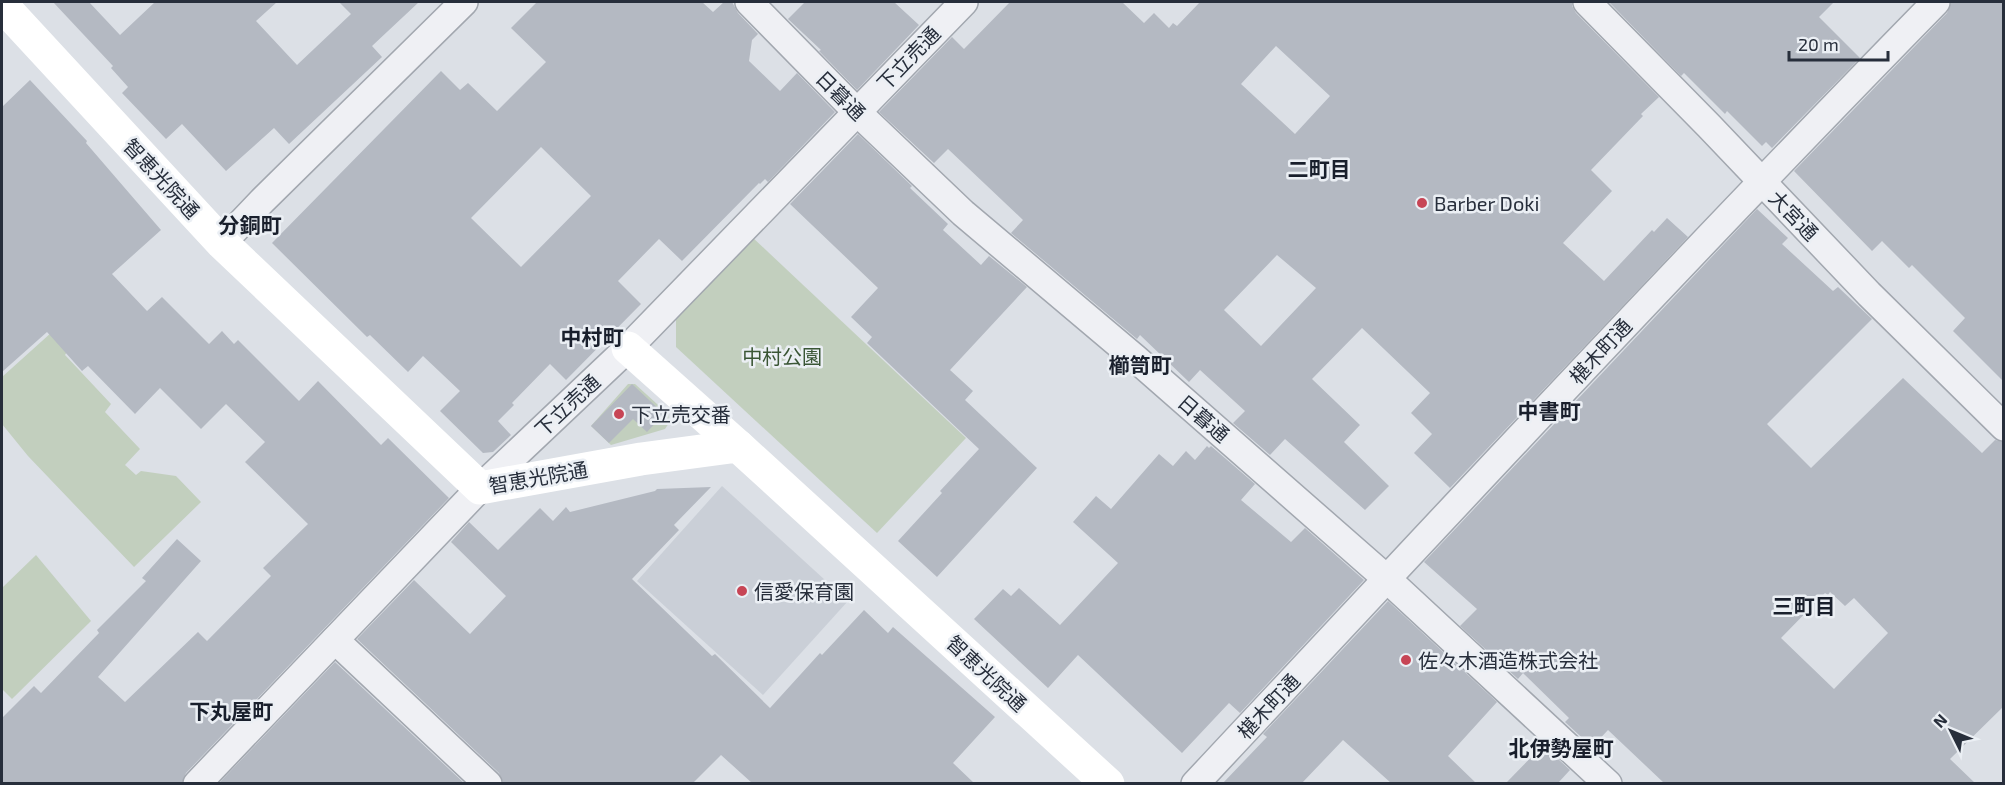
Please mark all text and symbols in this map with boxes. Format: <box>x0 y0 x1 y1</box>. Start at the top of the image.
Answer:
street label: 下立売通 <box>872 21 944 95</box>
scale bar <box>1789 24 1888 62</box>
text: 20 m <box>1798 33 1839 55</box>
street label: 日暮通 <box>811 65 871 125</box>
street label: 智恵光院通 <box>119 133 205 223</box>
district label: 二町目 <box>1288 156 1351 181</box>
street label: 大宮通 <box>1765 185 1823 245</box>
place label: Barber Doki <box>1434 191 1539 215</box>
marker: Barber Doki <box>1415 196 1429 210</box>
district label: 分銅町 <box>219 212 282 237</box>
street label: 椹木町通 <box>1564 314 1636 388</box>
district label: 中村町 <box>561 324 624 349</box>
park label: 中村公園 <box>742 344 822 368</box>
district label: 櫛笥町 <box>1109 352 1172 377</box>
street label: 下立売通 <box>530 369 604 441</box>
street label: 日暮通 <box>1173 389 1235 447</box>
district label: 中書町 <box>1518 398 1581 423</box>
place label: 下立売交番 <box>631 402 731 426</box>
marker: 下立売交番 <box>612 407 626 421</box>
street label: 智恵光院通 <box>487 456 589 498</box>
place label: 信愛保育園 <box>754 579 854 603</box>
marker: 信愛保育園 <box>735 584 749 598</box>
district label: 三町目 <box>1773 593 1836 618</box>
street label: 智恵光院通 <box>942 630 1032 716</box>
place label: 佐々木酒造株式会社 <box>1418 648 1598 672</box>
marker: 佐々木酒造株式会社 <box>1399 653 1413 667</box>
street label: 椹木町通 <box>1232 669 1304 743</box>
district label: 下丸屋町 <box>189 698 273 723</box>
north arrow <box>1921 701 1981 761</box>
text: N <box>1929 710 1951 731</box>
district label: 北伊勢屋町 <box>1509 735 1614 760</box>

